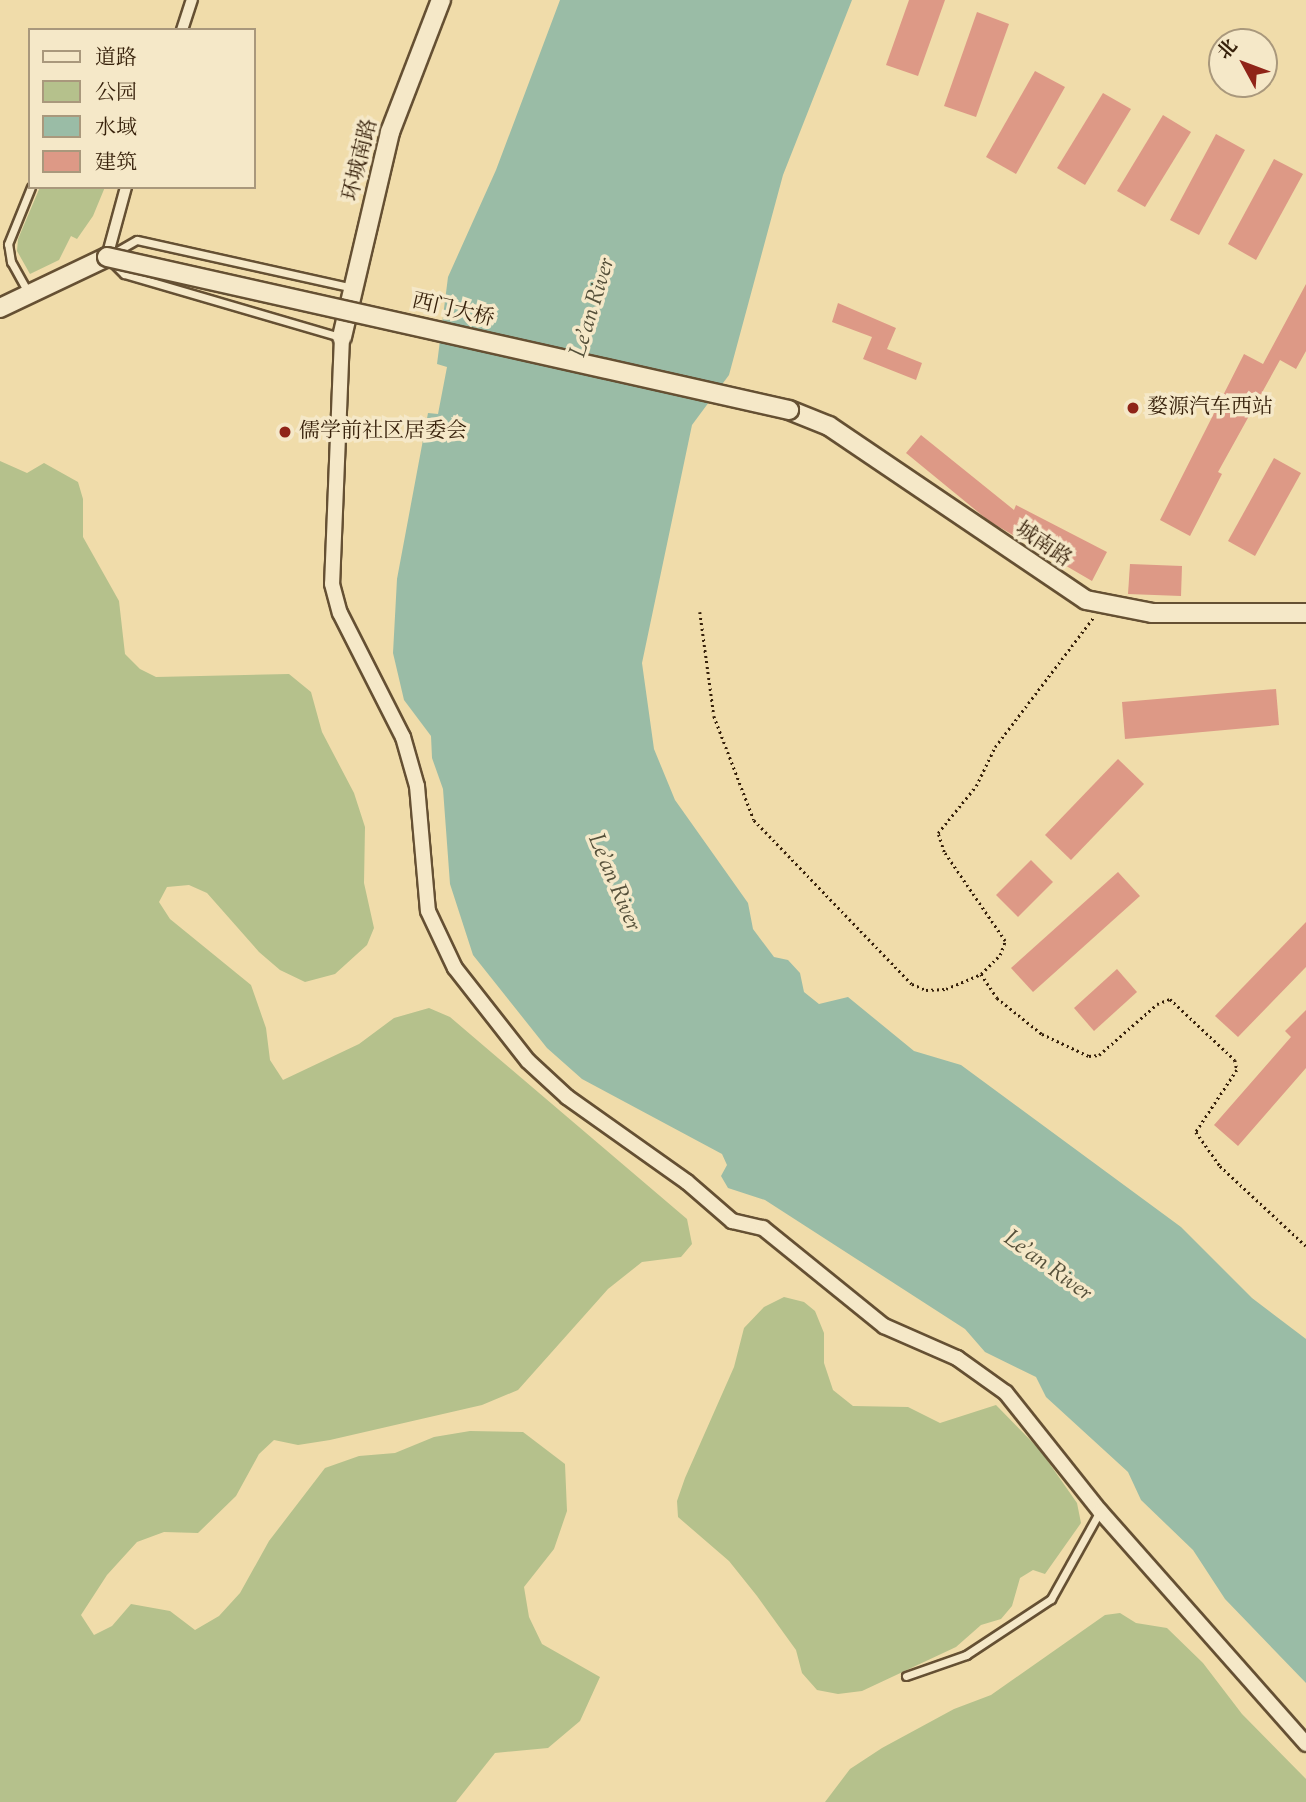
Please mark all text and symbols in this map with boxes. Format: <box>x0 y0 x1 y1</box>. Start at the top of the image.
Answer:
legend <box>28 28 256 189</box>
north arrow <box>1208 28 1278 98</box>
text: 北 <box>1212 34 1245 66</box>
text: 道路 <box>95 44 137 74</box>
text: 公园 <box>95 79 137 109</box>
text: 水域 <box>95 114 137 144</box>
street label: 环城南路 <box>339 116 383 204</box>
text: 建筑 <box>95 149 137 179</box>
water label: Le'an River <box>566 255 622 361</box>
street label: 西门大桥 <box>409 289 497 333</box>
place label: 婺源汽车西站 <box>1147 395 1273 421</box>
marker: 婺源汽车西站 <box>1125 400 1141 416</box>
place label: 儒学前社区居委会 <box>299 419 467 445</box>
marker: 儒学前社区居委会 <box>277 424 293 440</box>
street label: 城南路 <box>1010 517 1076 573</box>
water label: Le'an River <box>580 830 646 936</box>
water label: Le'an River <box>997 1226 1097 1308</box>

